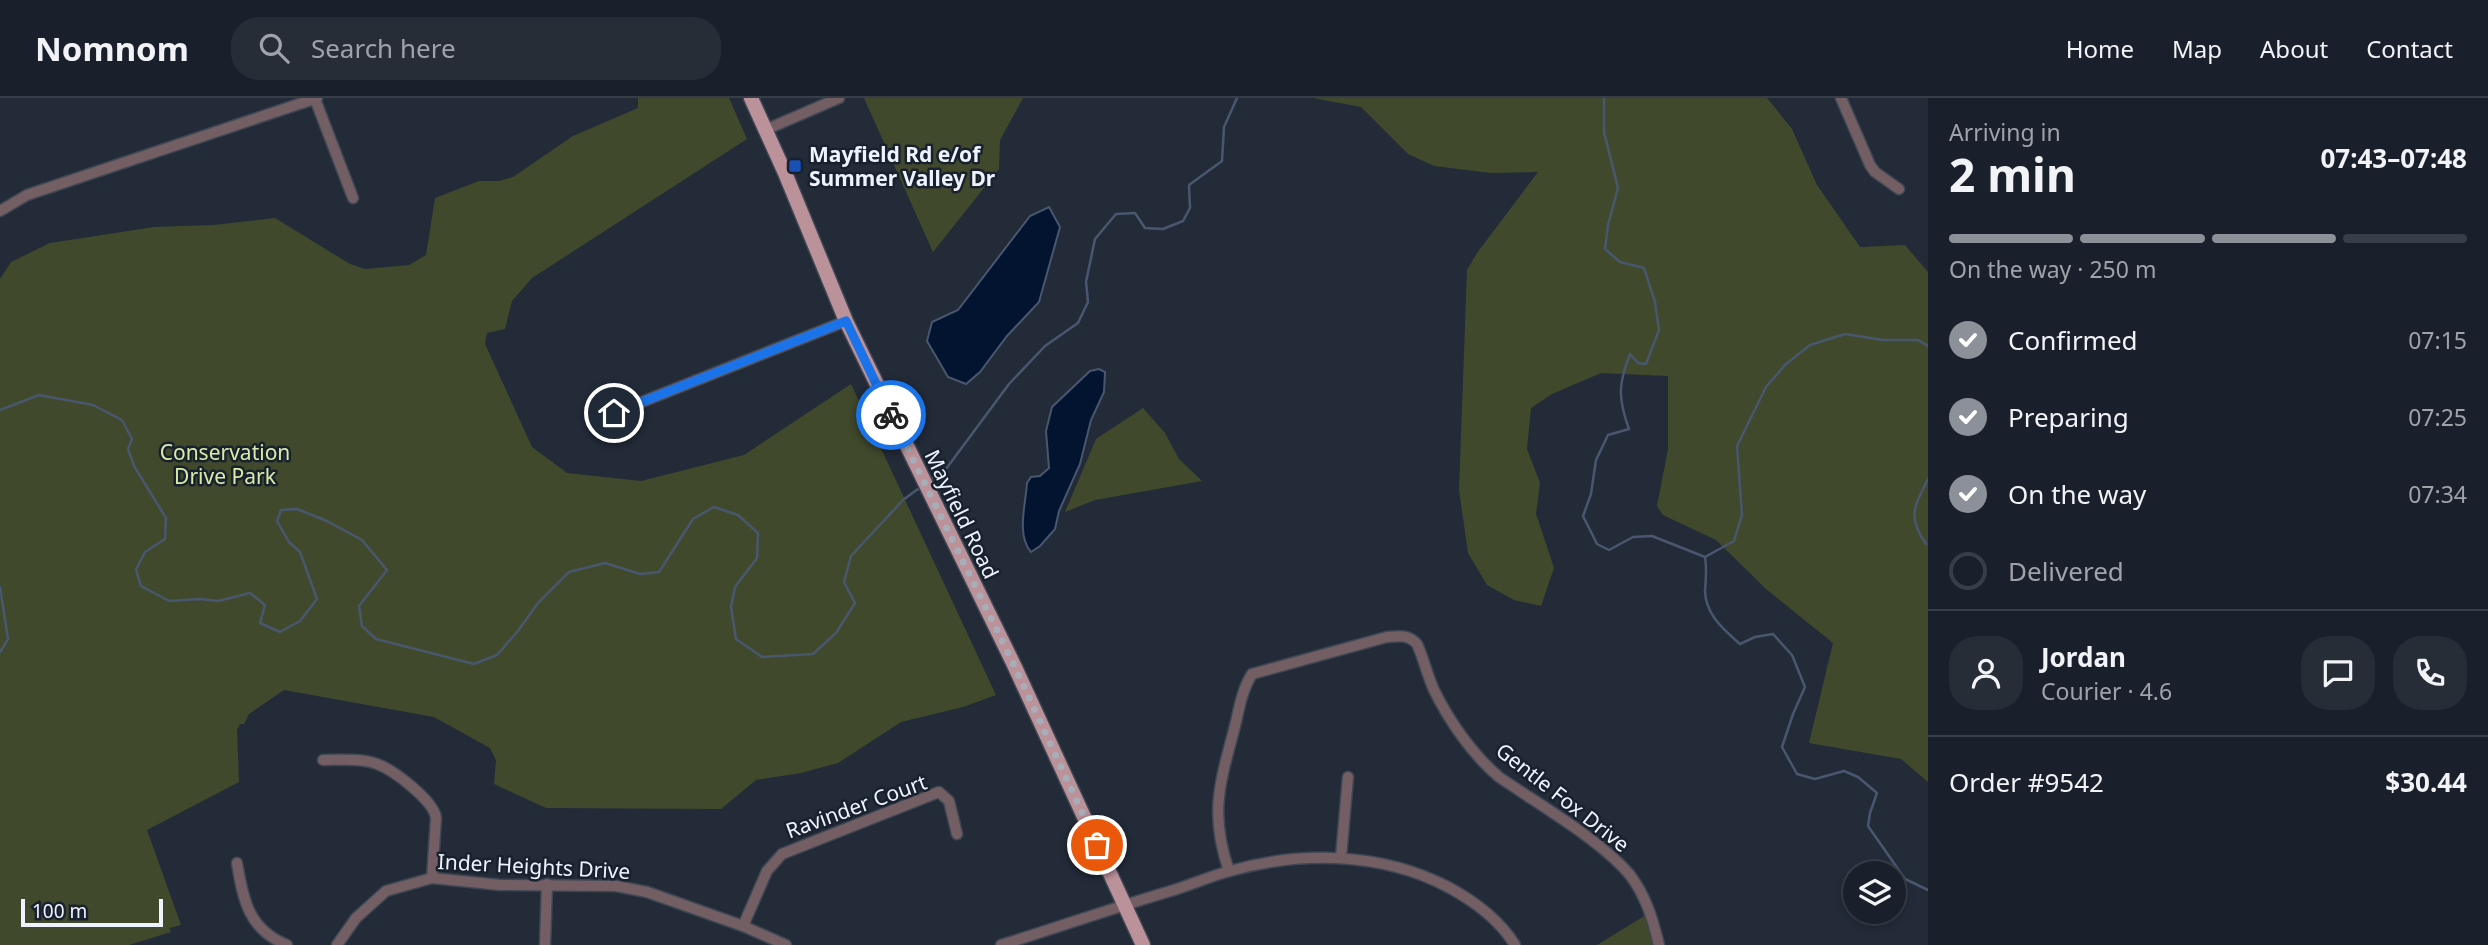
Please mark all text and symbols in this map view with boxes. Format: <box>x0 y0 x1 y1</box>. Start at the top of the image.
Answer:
search box <box>231 17 721 80</box>
text: Nomnom <box>35 26 189 71</box>
icon: search <box>255 29 293 67</box>
text: Search here <box>311 30 456 66</box>
text: Home <box>2066 32 2134 65</box>
text: Map <box>2172 32 2222 65</box>
text: About <box>2260 32 2328 65</box>
text: Contact <box>2366 32 2453 65</box>
text: Arriving in <box>1949 116 2061 148</box>
place label: Mayfield Rd e/of Summer Valley Dr <box>809 140 996 192</box>
text: 07:43–07:48 <box>2320 140 2467 176</box>
text: 2 min <box>1949 143 2076 205</box>
marker: Mayfield Rd e/of Summer Valley Dr <box>787 158 803 174</box>
text: On the way · 250 m <box>1949 253 2156 285</box>
icon: check <box>1949 321 1987 359</box>
text: Confirmed <box>2008 322 2138 358</box>
text: 07:15 <box>2408 324 2467 356</box>
courier <box>856 380 926 450</box>
pin <box>584 383 644 443</box>
icon: home <box>595 394 633 432</box>
icon: bike <box>872 396 910 434</box>
icon: check <box>1949 398 1987 436</box>
text: Preparing <box>2008 399 2129 435</box>
text: 07:25 <box>2408 401 2467 433</box>
park label: Conservation Drive Park <box>160 438 290 490</box>
street label: Mayfield Road <box>919 445 1005 583</box>
icon: check <box>1949 475 1987 513</box>
text: On the way <box>2008 476 2146 512</box>
text: 07:34 <box>2408 478 2467 510</box>
text: Delivered <box>2008 553 2124 589</box>
button: person <box>1949 636 2023 710</box>
button: chat <box>2301 636 2375 710</box>
button: phone <box>2393 636 2467 710</box>
text: Jordan <box>2041 639 2126 675</box>
text: Courier · 4.6 <box>2041 675 2172 707</box>
street label: Gentle Fox Drive <box>1491 736 1635 858</box>
text: Order #9542 <box>1949 764 2104 800</box>
text: $30.44 <box>2385 764 2467 800</box>
street label: Ravinder Court <box>782 767 931 844</box>
pin <box>1067 815 1127 875</box>
icon: bag <box>1078 826 1116 864</box>
street label: Inder Heights Drive <box>437 847 631 885</box>
map controls <box>1843 861 1906 924</box>
button: layers <box>1843 861 1906 924</box>
scale bar <box>21 896 163 928</box>
text: 100 m <box>32 898 87 924</box>

